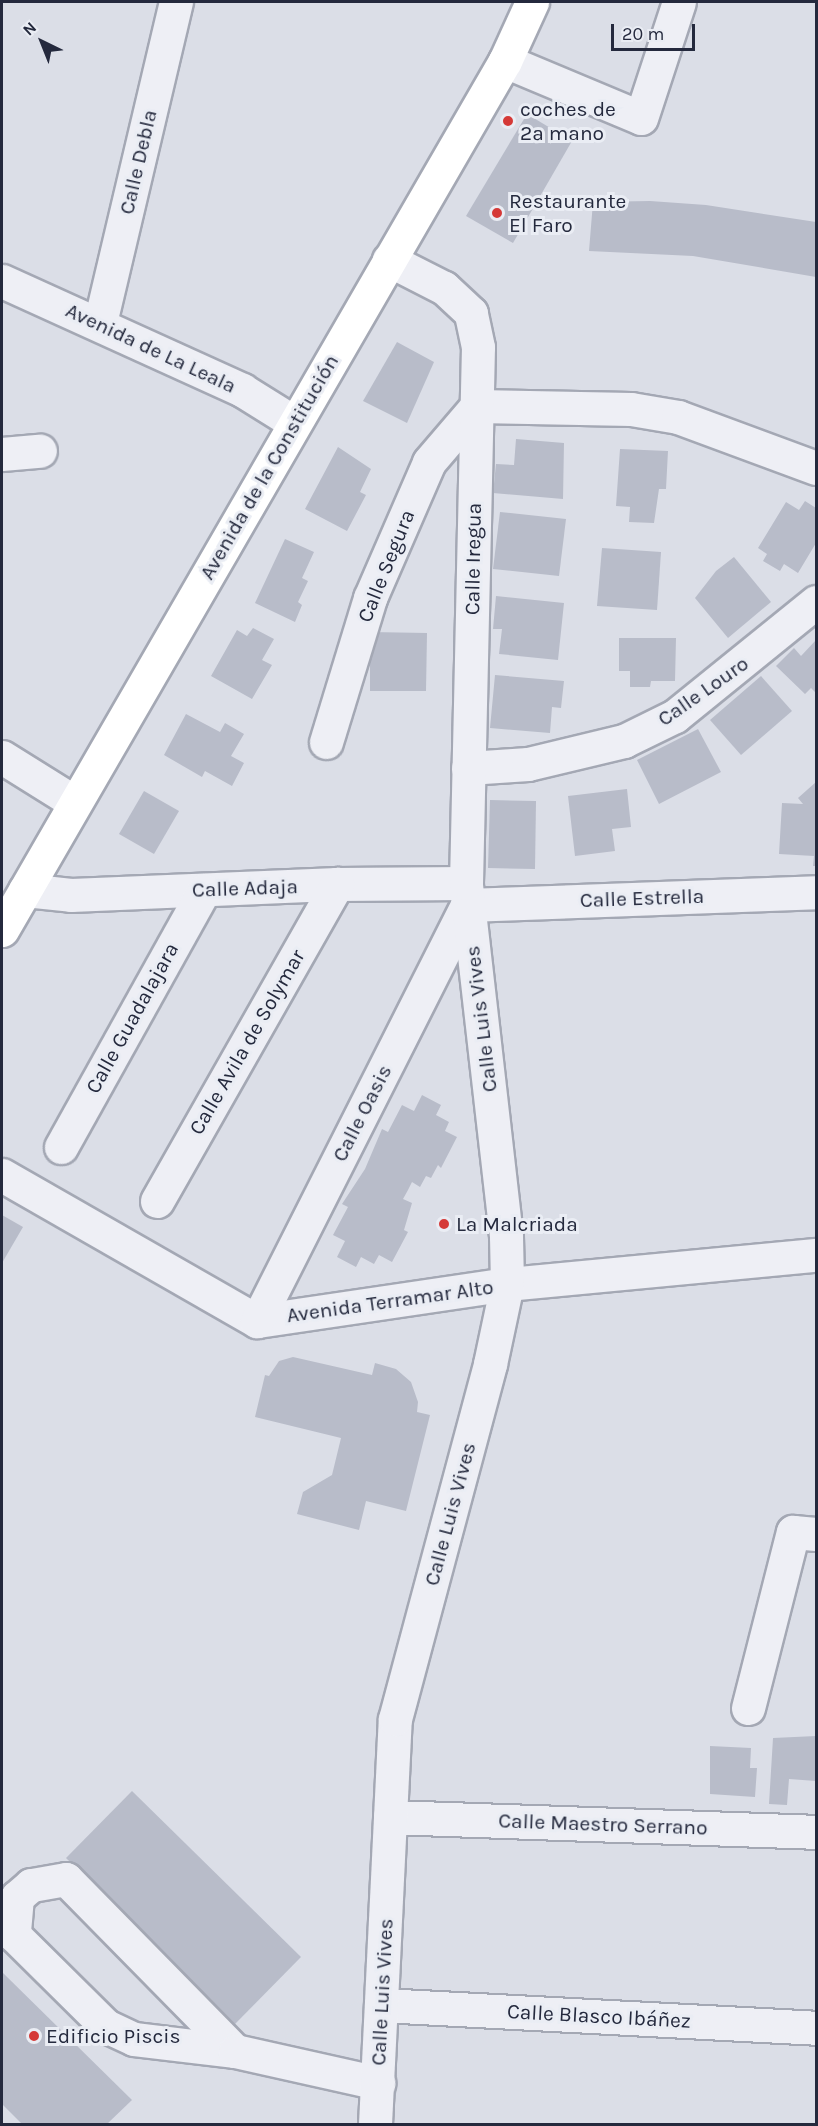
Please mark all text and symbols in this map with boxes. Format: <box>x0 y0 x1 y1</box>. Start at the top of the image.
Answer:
north arrow <box>12 12 72 72</box>
scale bar <box>614 12 698 50</box>
text: N <box>19 18 40 39</box>
text: 20 m <box>622 23 664 45</box>
place label: coches de 2ª mano <box>520 96 616 146</box>
street label: Calle Debla <box>114 107 162 217</box>
marker: coches de 2ª mano <box>501 114 515 128</box>
place label: Restaurante El Faro <box>509 188 626 238</box>
marker: Restaurante El Faro <box>490 206 504 220</box>
street label: Avenida de La Leala <box>62 297 240 399</box>
street label: Avenida de la Constitución <box>194 350 344 584</box>
street label: Calle Iregua <box>459 503 487 615</box>
street label: Calle Segura <box>352 506 420 626</box>
street label: Calle Louro <box>653 651 753 731</box>
street label: Calle Adaja <box>192 874 298 902</box>
street label: Calle Estrella <box>579 883 705 913</box>
street label: Calle Guadalajara <box>80 938 184 1098</box>
street label: Calle Luis Vives <box>460 944 502 1094</box>
street label: Calle Avila de Solymar <box>184 945 310 1139</box>
street label: Calle Oasis <box>327 1060 397 1166</box>
place label: La Malcriada <box>456 1211 578 1237</box>
marker: La Malcriada <box>437 1217 451 1231</box>
street label: Avenida Terramar Alto <box>285 1274 495 1328</box>
street label: Calle Luis Vives <box>419 1440 481 1588</box>
street label: Calle Maestro Serrano <box>498 1808 708 1840</box>
street label: Calle Luis Vives <box>366 1918 398 2066</box>
street label: Calle Blasco Ibáñez <box>506 1999 692 2033</box>
place label: Edificio Piscis <box>46 2023 181 2049</box>
marker: Edificio Piscis <box>27 2029 41 2043</box>

